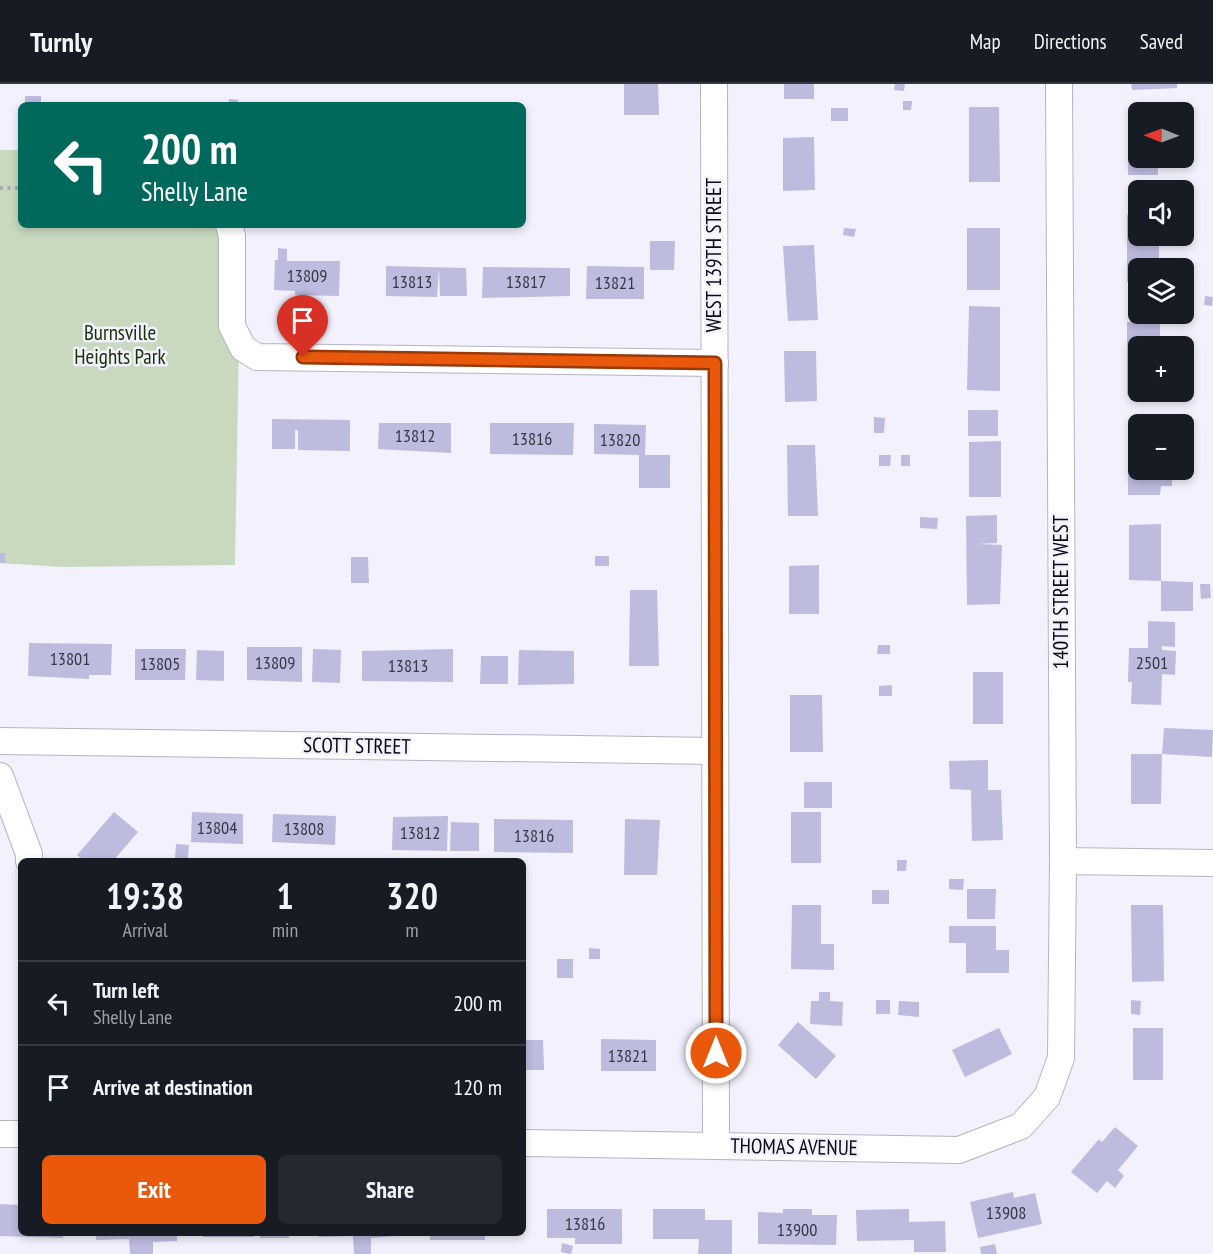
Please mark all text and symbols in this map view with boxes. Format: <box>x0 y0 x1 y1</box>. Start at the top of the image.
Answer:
text: Turnly <box>30 23 92 60</box>
text: Map <box>970 28 1001 55</box>
text: Directions <box>1034 28 1107 55</box>
text: Saved <box>1140 28 1183 55</box>
north arrow <box>1128 102 1194 168</box>
map controls <box>1128 102 1194 480</box>
text: 200 m <box>141 121 238 176</box>
icon: left <box>42 126 120 204</box>
text: Shelly Lane <box>141 174 248 208</box>
street label: WEST 139TH STREET <box>700 177 727 332</box>
button: sound <box>1128 180 1194 246</box>
button: layers <box>1128 258 1194 324</box>
house number: 13809 <box>287 264 327 287</box>
house number: 13813 <box>392 270 432 293</box>
house number: 13817 <box>506 270 546 293</box>
house number: 13821 <box>595 271 635 294</box>
pin <box>277 295 328 357</box>
icon: arrive <box>286 304 319 337</box>
park label: Burnsville Heights Park <box>74 319 166 370</box>
button: + <box>1128 336 1194 402</box>
button: − <box>1128 414 1194 480</box>
house number: 13812 <box>395 424 435 447</box>
house number: 13816 <box>512 427 552 450</box>
house number: 13820 <box>600 428 640 451</box>
street label: 140TH STREET WEST <box>1047 514 1074 669</box>
house number: 13801 <box>50 647 90 670</box>
house number: 13809 <box>255 651 295 674</box>
house number: 2501 <box>1136 651 1168 674</box>
house number: 13805 <box>140 652 180 675</box>
house number: 13813 <box>388 654 428 677</box>
street label: SCOTT STREET <box>303 731 412 760</box>
house number: 13804 <box>197 816 237 839</box>
house number: 13808 <box>284 817 324 840</box>
house number: 13812 <box>400 821 440 844</box>
house number: 13816 <box>514 824 554 847</box>
text: 19:38 <box>106 872 184 919</box>
text: 1 <box>276 872 294 919</box>
text: 320 <box>386 872 438 919</box>
text: Arrival <box>122 917 168 943</box>
text: min <box>272 917 298 943</box>
text: m <box>406 917 419 943</box>
text: Turn left <box>93 976 159 1004</box>
icon: left <box>42 987 75 1020</box>
text: 200 m <box>453 989 502 1017</box>
text: Shelly Lane <box>93 1004 172 1030</box>
position arrow <box>684 1021 748 1085</box>
house number: 13821 <box>608 1044 648 1067</box>
icon: arrive <box>42 1071 75 1104</box>
text: Arrive at destination <box>93 1073 253 1101</box>
text: 120 m <box>453 1073 502 1101</box>
street label: THOMAS AVENUE <box>730 1132 858 1161</box>
button: Exit <box>42 1155 266 1224</box>
button: Share <box>278 1155 502 1224</box>
house number: 13908 <box>986 1201 1026 1224</box>
house number: 13816 <box>565 1212 605 1235</box>
house number: 13900 <box>777 1218 817 1241</box>

